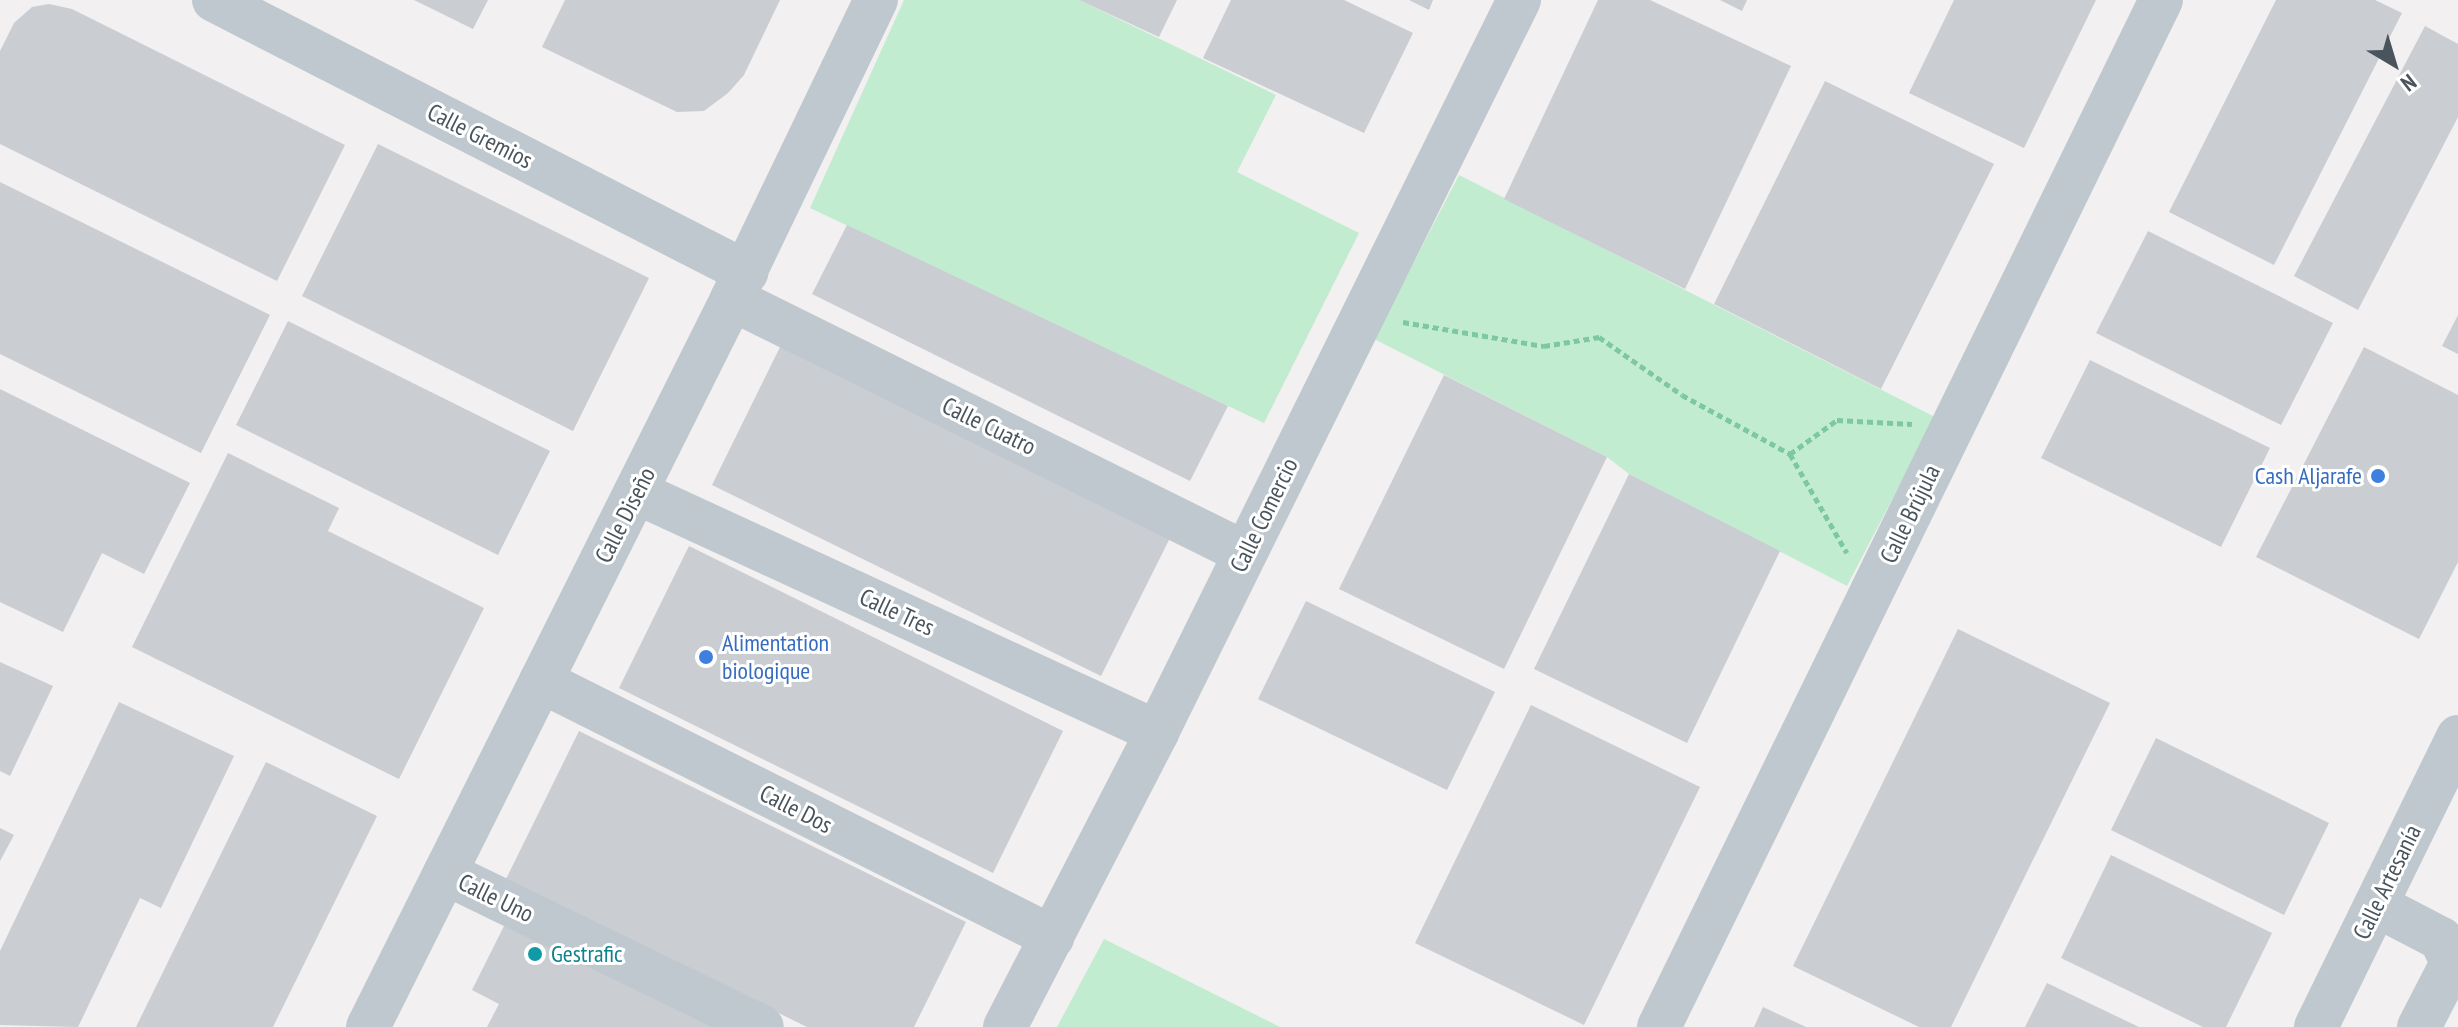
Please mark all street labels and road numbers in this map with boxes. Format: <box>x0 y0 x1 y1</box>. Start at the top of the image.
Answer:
street label: Calle Gremios <box>423 97 537 175</box>
street label: Calle Cuatro <box>937 391 1041 461</box>
street label: Calle Comercio <box>1224 453 1304 577</box>
street label: Calle Brújula <box>1874 460 1946 568</box>
street label: Calle Diseño <box>589 462 661 568</box>
street label: Calle Tres <box>855 582 939 642</box>
street label: Calle Dos <box>755 779 837 839</box>
street label: Calle Artesanía <box>2347 820 2427 944</box>
street label: Calle Uno <box>454 868 538 928</box>

